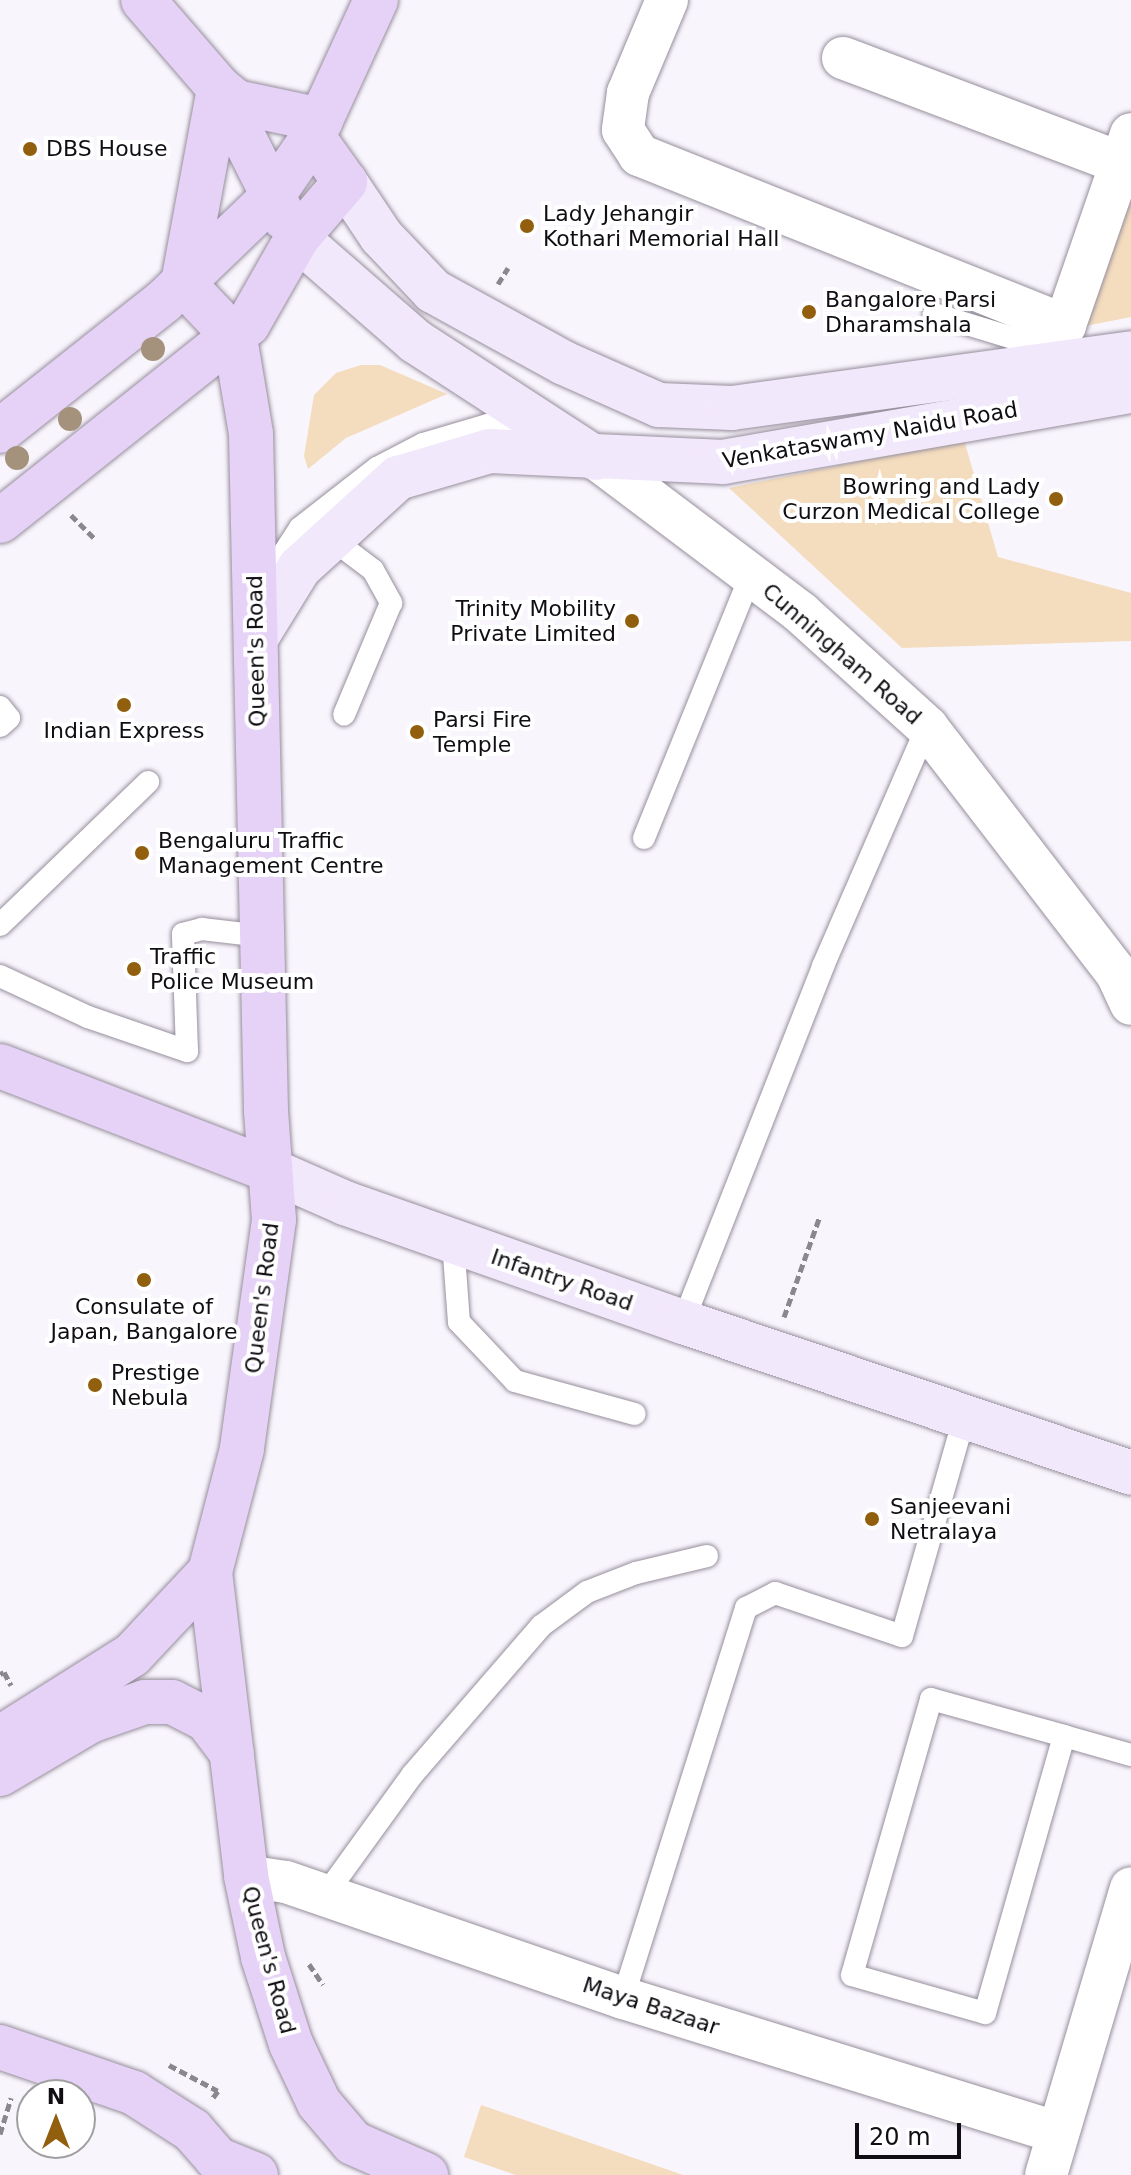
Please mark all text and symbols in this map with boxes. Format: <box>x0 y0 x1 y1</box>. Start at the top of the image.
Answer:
place label: DBS House <box>46 136 168 162</box>
marker: DBS House <box>21 140 39 158</box>
place label: Lady Jehangir Kothari Memorial Hall <box>543 200 779 252</box>
marker: Lady Jehangir Kothari Memorial Hall <box>518 217 536 235</box>
place label: Bangalore Parsi Dharamshala <box>825 286 996 338</box>
marker: Bangalore Parsi Dharamshala <box>800 303 818 321</box>
street label: Venkataswamy Naidu Road <box>720 396 1020 474</box>
place label: Bowring and Lady Curzon Medical College <box>782 473 1040 524</box>
marker: Bowring and Lady Curzon Medical College <box>1047 490 1065 508</box>
street label: Queen's Road <box>241 575 271 727</box>
street label: Cunningham Road <box>757 578 927 730</box>
place label: Trinity Mobility Private Limited <box>450 595 616 646</box>
marker: Trinity Mobility Private Limited <box>623 612 641 630</box>
marker: Indian Express <box>115 696 133 714</box>
place label: Parsi Fire Temple <box>433 706 532 758</box>
place label: Indian Express <box>44 718 204 744</box>
marker: Parsi Fire Temple <box>408 723 426 741</box>
place label: Bengaluru Traffic Management Centre <box>158 827 383 878</box>
marker: Bengaluru Traffic Management Centre <box>133 844 151 862</box>
place label: Traffic Police Museum <box>150 943 314 994</box>
marker: Traffic Police Museum <box>125 960 143 978</box>
street label: Queen's Road <box>240 1221 284 1375</box>
street label: Infantry Road <box>488 1243 636 1317</box>
marker: Consulate of Japan, Bangalore <box>135 1271 153 1289</box>
place label: Consulate of Japan, Bangalore <box>51 1293 237 1344</box>
place label: Prestige Nebula <box>111 1359 200 1410</box>
marker: Prestige Nebula <box>86 1376 104 1394</box>
place label: Sanjeevani Netralaya <box>890 1493 1011 1544</box>
marker: Sanjeevani Netralaya <box>861 1508 883 1530</box>
street label: Queen's Road <box>237 1883 301 2037</box>
street label: Maya Bazaar <box>579 1971 723 2041</box>
north arrow <box>16 2079 96 2159</box>
text: N <box>47 2084 65 2109</box>
scale bar <box>859 2107 965 2157</box>
text: 20 m <box>869 2123 931 2151</box>

